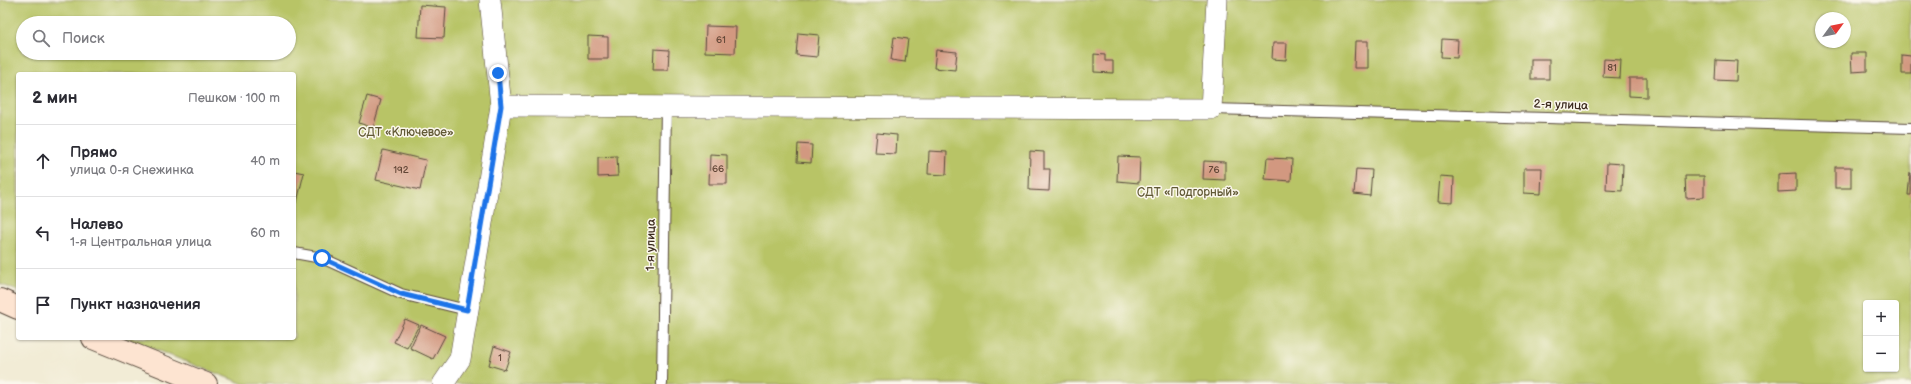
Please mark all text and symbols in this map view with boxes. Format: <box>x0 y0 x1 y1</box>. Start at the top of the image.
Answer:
north arrow <box>1815 12 1851 48</box>
search box <box>16 16 296 60</box>
icon: search <box>30 27 52 49</box>
text: Поиск <box>62 29 105 48</box>
house number: 61 <box>716 34 726 46</box>
house number: 81 <box>1607 62 1617 74</box>
route end <box>489 64 507 82</box>
text: 2 мин <box>32 88 78 108</box>
text: Пешком · 100 m <box>188 90 280 106</box>
street label: 2-я улица <box>1533 97 1589 113</box>
park label: СДТ «Ключевое» <box>358 125 454 140</box>
text: Прямо <box>70 143 117 162</box>
icon: ahead <box>32 150 54 172</box>
text: 40 m <box>250 153 280 169</box>
text: улица 0-я Снежинка <box>70 162 194 178</box>
house number: 66 <box>712 163 724 175</box>
house number: 192 <box>393 164 409 176</box>
house number: 76 <box>1208 164 1220 176</box>
park label: СДТ «Подгорный» <box>1137 185 1239 200</box>
text: Налево <box>70 215 123 234</box>
street label: 1-я улица <box>643 219 659 271</box>
icon: left <box>32 222 54 244</box>
text: 60 m <box>250 225 280 241</box>
text: 1-я Центральная улица <box>70 234 212 250</box>
route start <box>313 249 331 267</box>
icon: arrive <box>32 294 54 316</box>
text: Пункт назначения <box>70 295 201 314</box>
map controls <box>1863 300 1899 372</box>
button: + <box>1863 300 1899 336</box>
button: − <box>1863 336 1899 372</box>
house number: 1 <box>498 352 502 364</box>

